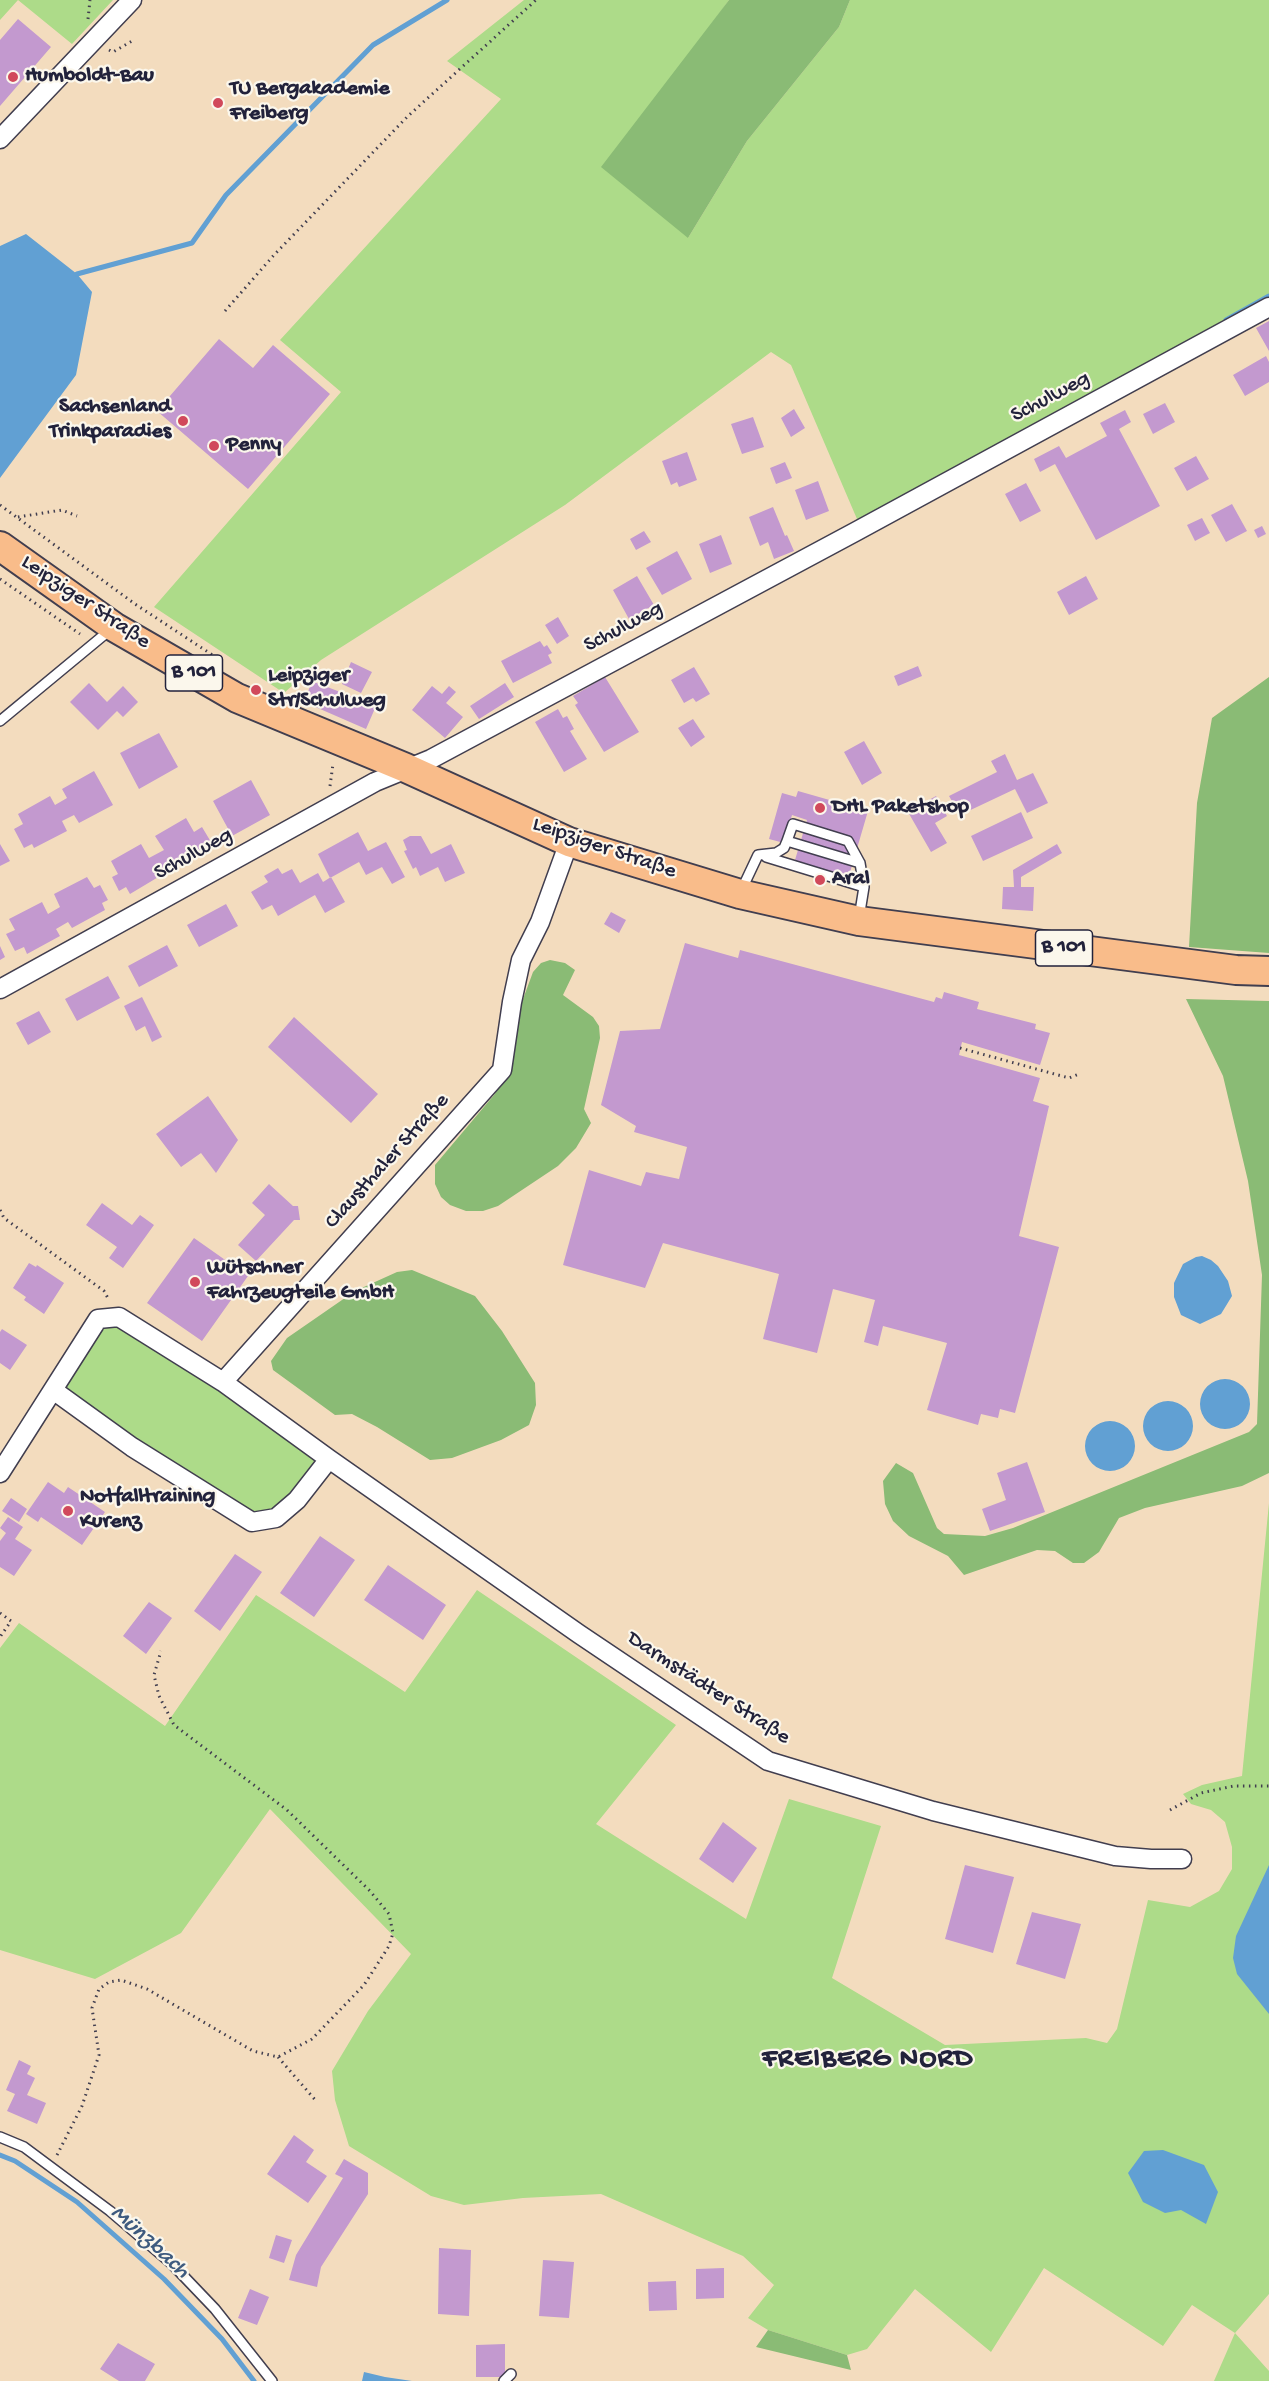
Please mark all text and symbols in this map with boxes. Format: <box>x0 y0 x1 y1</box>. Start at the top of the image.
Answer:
place label: Humboldt-Bau <box>25 64 154 90</box>
marker: Humboldt-Bau <box>6 70 20 84</box>
place label: TU Bergakademie Freiberg <box>230 77 390 128</box>
marker: TU Bergakademie Freiberg <box>211 96 225 110</box>
street label: Schulweg <box>1007 366 1095 430</box>
place label: Sachsenland Trinkparadies <box>50 395 171 446</box>
marker: Sachsenland Trinkparadies <box>176 414 190 428</box>
place label: Penny <box>226 433 281 459</box>
marker: Penny <box>207 439 221 453</box>
street label: Leipziger Straße <box>15 550 155 656</box>
street label: Schulweg <box>580 596 668 660</box>
road number: B 101 <box>166 655 222 691</box>
place label: Leipziger Str/Schulweg <box>268 664 386 716</box>
marker: Leipziger Str/Schulweg <box>249 683 263 697</box>
place label: DHL Paketshop <box>832 795 969 821</box>
marker: DHL Paketshop <box>813 801 827 815</box>
street label: Leipziger Straße <box>529 812 679 886</box>
street label: Schulweg <box>150 823 238 887</box>
place label: Aral <box>832 867 870 893</box>
marker: Aral <box>813 873 827 887</box>
road number: B 101 <box>1036 930 1092 966</box>
street label: Clausthaler Straße <box>320 1089 456 1235</box>
place label: Wütschner Fahrzeugteile GmbH <box>207 1256 394 1308</box>
marker: Wütschner Fahrzeugteile GmbH <box>188 1275 202 1289</box>
place label: Notfalltraining Kurenz <box>80 1485 215 1536</box>
marker: Notfalltraining Kurenz <box>61 1504 75 1518</box>
street label: Darmstädter Straße <box>621 1626 795 1752</box>
district label: FREIBERG NORD <box>762 2044 974 2078</box>
water label: Münzbach <box>103 2200 195 2286</box>

